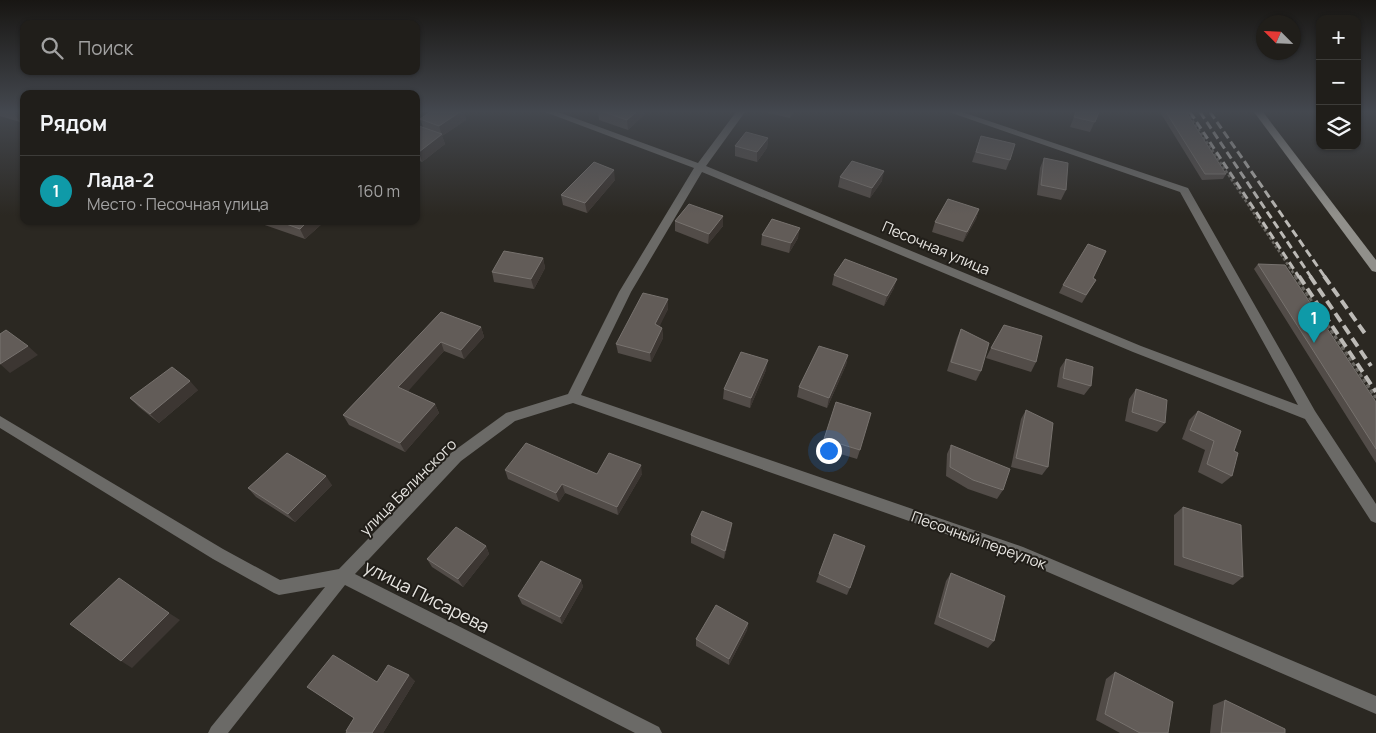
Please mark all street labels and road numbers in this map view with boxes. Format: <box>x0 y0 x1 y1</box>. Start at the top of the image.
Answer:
street label: Песочная улица <box>879 216 993 280</box>
street label: улица Белинского <box>355 434 461 540</box>
street label: Песочный переулок <box>909 506 1050 574</box>
street label: улица Писарева <box>360 554 494 638</box>

